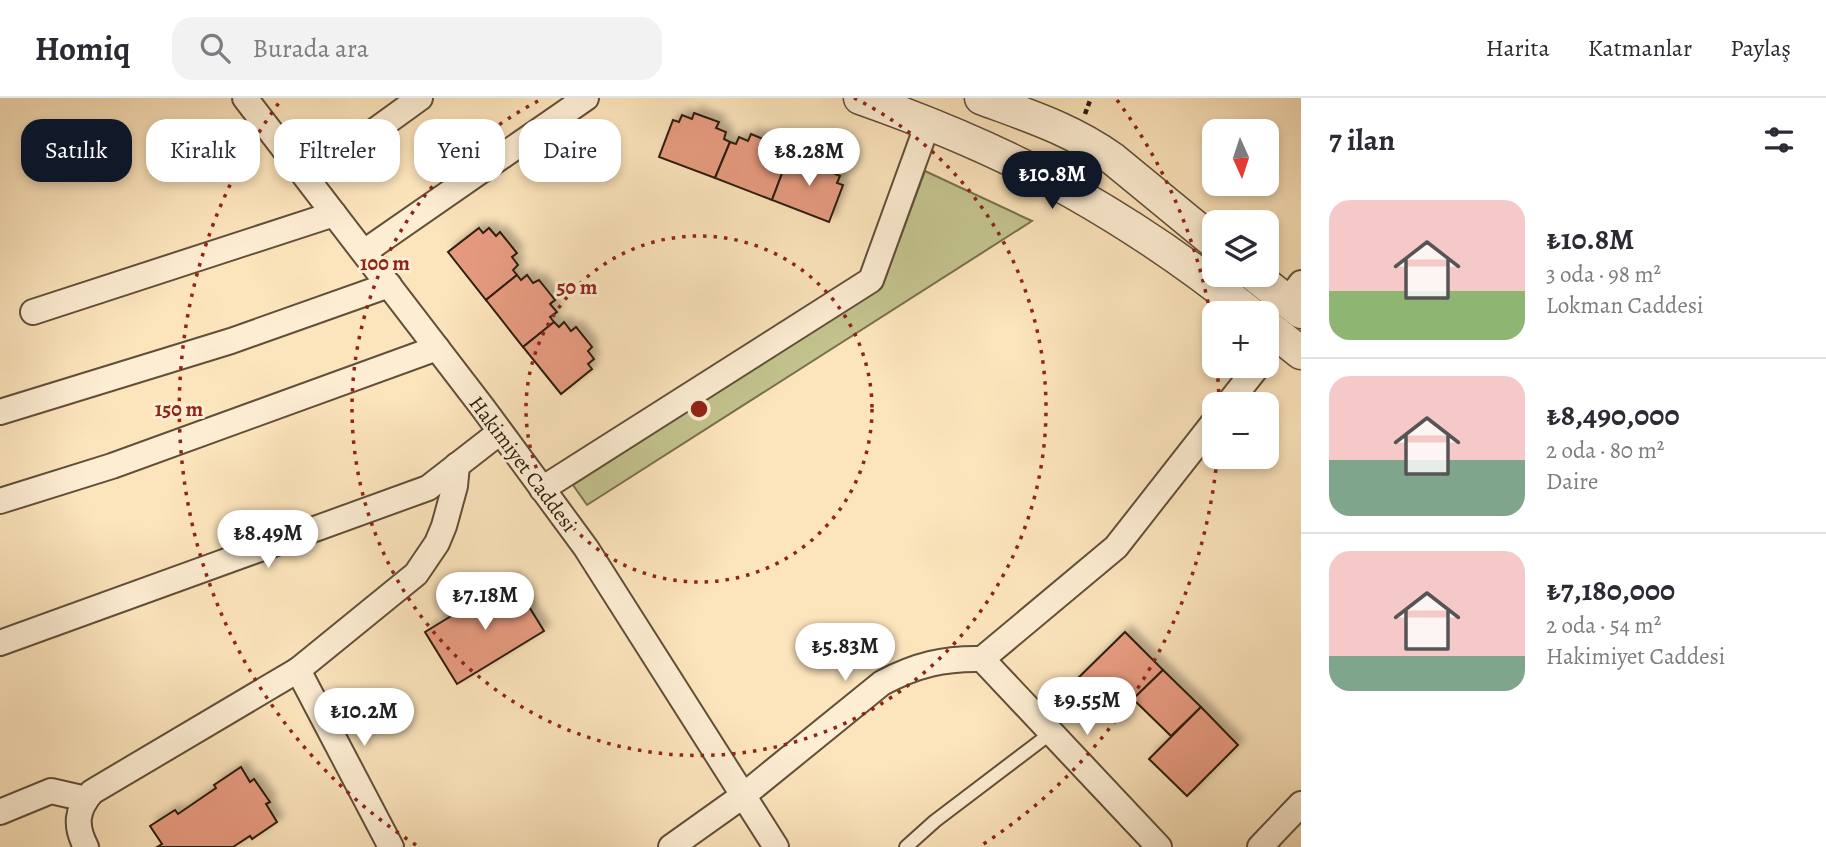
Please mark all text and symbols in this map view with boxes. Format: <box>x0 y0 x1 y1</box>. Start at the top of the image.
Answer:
search box <box>172 17 662 80</box>
text: Homiq <box>35 26 130 71</box>
icon: search <box>196 29 234 67</box>
text: Burada ara <box>252 31 369 66</box>
text: Harita <box>1486 32 1550 64</box>
text: Katmanlar <box>1588 32 1692 64</box>
text: Paylaş <box>1730 32 1791 64</box>
chip: Satılık <box>21 119 132 182</box>
chip: Kiralık <box>146 119 260 182</box>
chip: Filtreler <box>274 119 400 182</box>
chip: Yeni <box>414 119 505 182</box>
chip: Daire <box>519 119 621 182</box>
north arrow <box>1202 119 1279 196</box>
map controls <box>1202 119 1279 469</box>
text: 7 ilan <box>1329 120 1395 160</box>
icon: filters <box>1760 121 1798 159</box>
pin: ₺8.28M <box>752 129 866 188</box>
text: ₺8.28M <box>774 135 844 166</box>
pin: ₺10.8M <box>995 152 1109 211</box>
text: ₺10.8M <box>1018 158 1086 189</box>
button: layers <box>1202 210 1279 287</box>
text: ₺10.8M <box>1546 219 1634 259</box>
icon: home <box>1385 228 1469 312</box>
text: 100 m <box>360 249 410 277</box>
text: 3 oda · 98 m² <box>1546 259 1661 290</box>
text: 50 m <box>557 273 598 301</box>
text: Lokman Caddesi <box>1546 290 1703 321</box>
button: + <box>1202 301 1279 378</box>
street label: Hakimiyet Caddesi <box>463 390 583 538</box>
button: − <box>1202 392 1279 469</box>
text: 150 m <box>155 395 204 423</box>
text: ₺8,490,000 <box>1546 395 1680 435</box>
centre of rings <box>687 397 711 421</box>
icon: home <box>1385 404 1469 488</box>
text: 2 oda · 80 m² <box>1546 435 1664 466</box>
text: Daire <box>1546 466 1598 497</box>
pin: ₺8.49M <box>211 510 325 570</box>
text: ₺8.49M <box>233 517 303 548</box>
text: ₺7,180,000 <box>1546 570 1675 610</box>
pin: ₺7.18M <box>428 573 542 632</box>
text: ₺7.18M <box>452 579 518 610</box>
icon: home <box>1385 579 1469 663</box>
text: 2 oda · 54 m² <box>1546 610 1661 641</box>
pin: ₺5.83M <box>788 624 902 683</box>
text: ₺5.83M <box>811 630 879 661</box>
text: Hakimiyet Caddesi <box>1546 641 1725 672</box>
pin: ₺9.55M <box>1030 678 1144 737</box>
text: ₺9.55M <box>1053 684 1121 715</box>
pin: ₺10.2M <box>307 688 421 748</box>
text: ₺10.2M <box>330 695 398 726</box>

